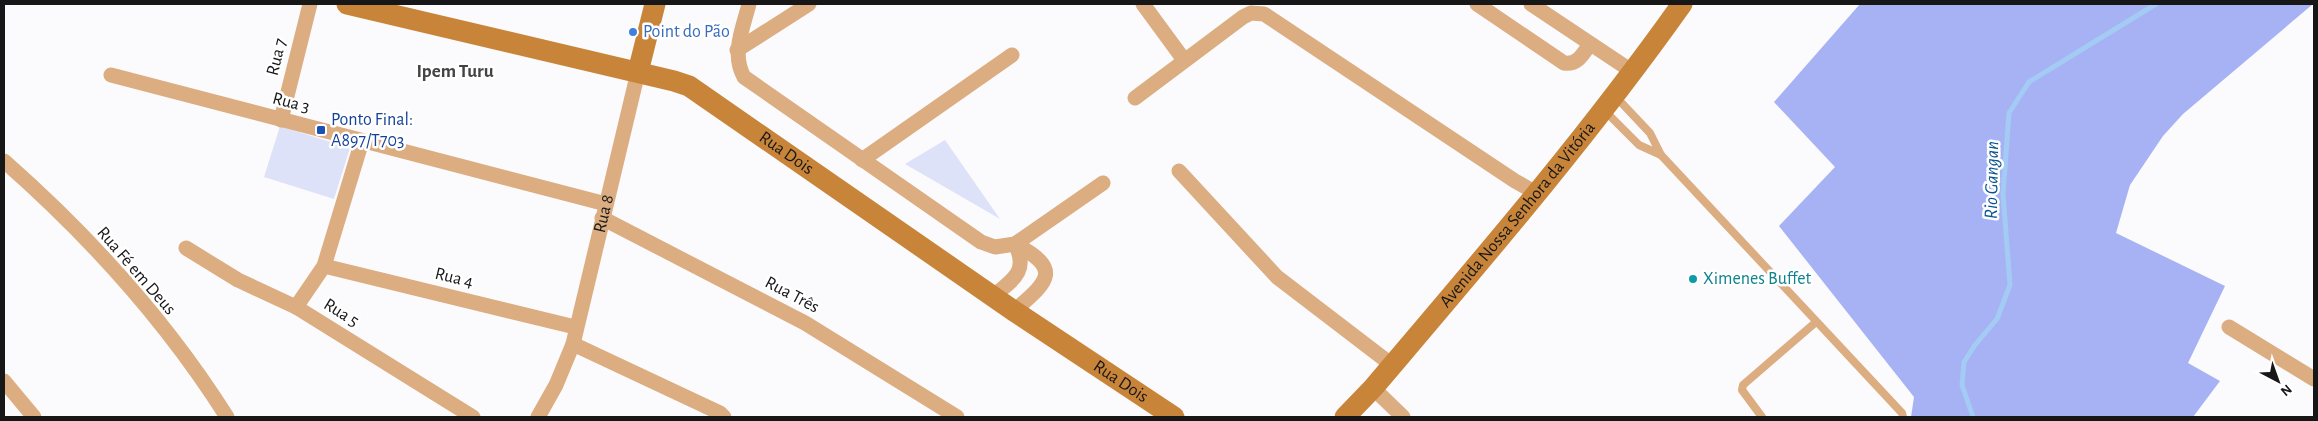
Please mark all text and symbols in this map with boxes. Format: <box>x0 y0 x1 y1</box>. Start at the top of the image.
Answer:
place label: Point do Pão <box>643 23 730 41</box>
marker: Point do Pão <box>627 26 639 38</box>
street label: Rua 7 <box>264 37 290 77</box>
district label: Ipem Turu <box>416 62 494 81</box>
street label: Rua 3 <box>271 89 311 117</box>
place label: Ponto Final: A897/T703 <box>331 111 413 150</box>
street label: Avenida Nossa Senhora da Vitória <box>1436 119 1599 311</box>
marker: Ponto Final: A897/T703 <box>315 124 327 136</box>
street label: Rua Dois <box>756 128 817 178</box>
water label: Rio Gangan <box>1982 141 2002 219</box>
street label: Rua 8 <box>591 193 617 235</box>
street label: Rua Fé em Deus <box>93 224 179 318</box>
street label: Rua 4 <box>433 265 475 292</box>
place label: Ximenes Buffet <box>1703 270 1811 288</box>
street label: Rua Três <box>762 273 822 317</box>
marker: Ximenes Buffet <box>1687 273 1699 285</box>
street label: Rua 5 <box>320 295 362 331</box>
north arrow <box>2253 356 2303 406</box>
street label: Rua Dois <box>1090 357 1151 406</box>
text: N <box>2278 382 2294 399</box>

